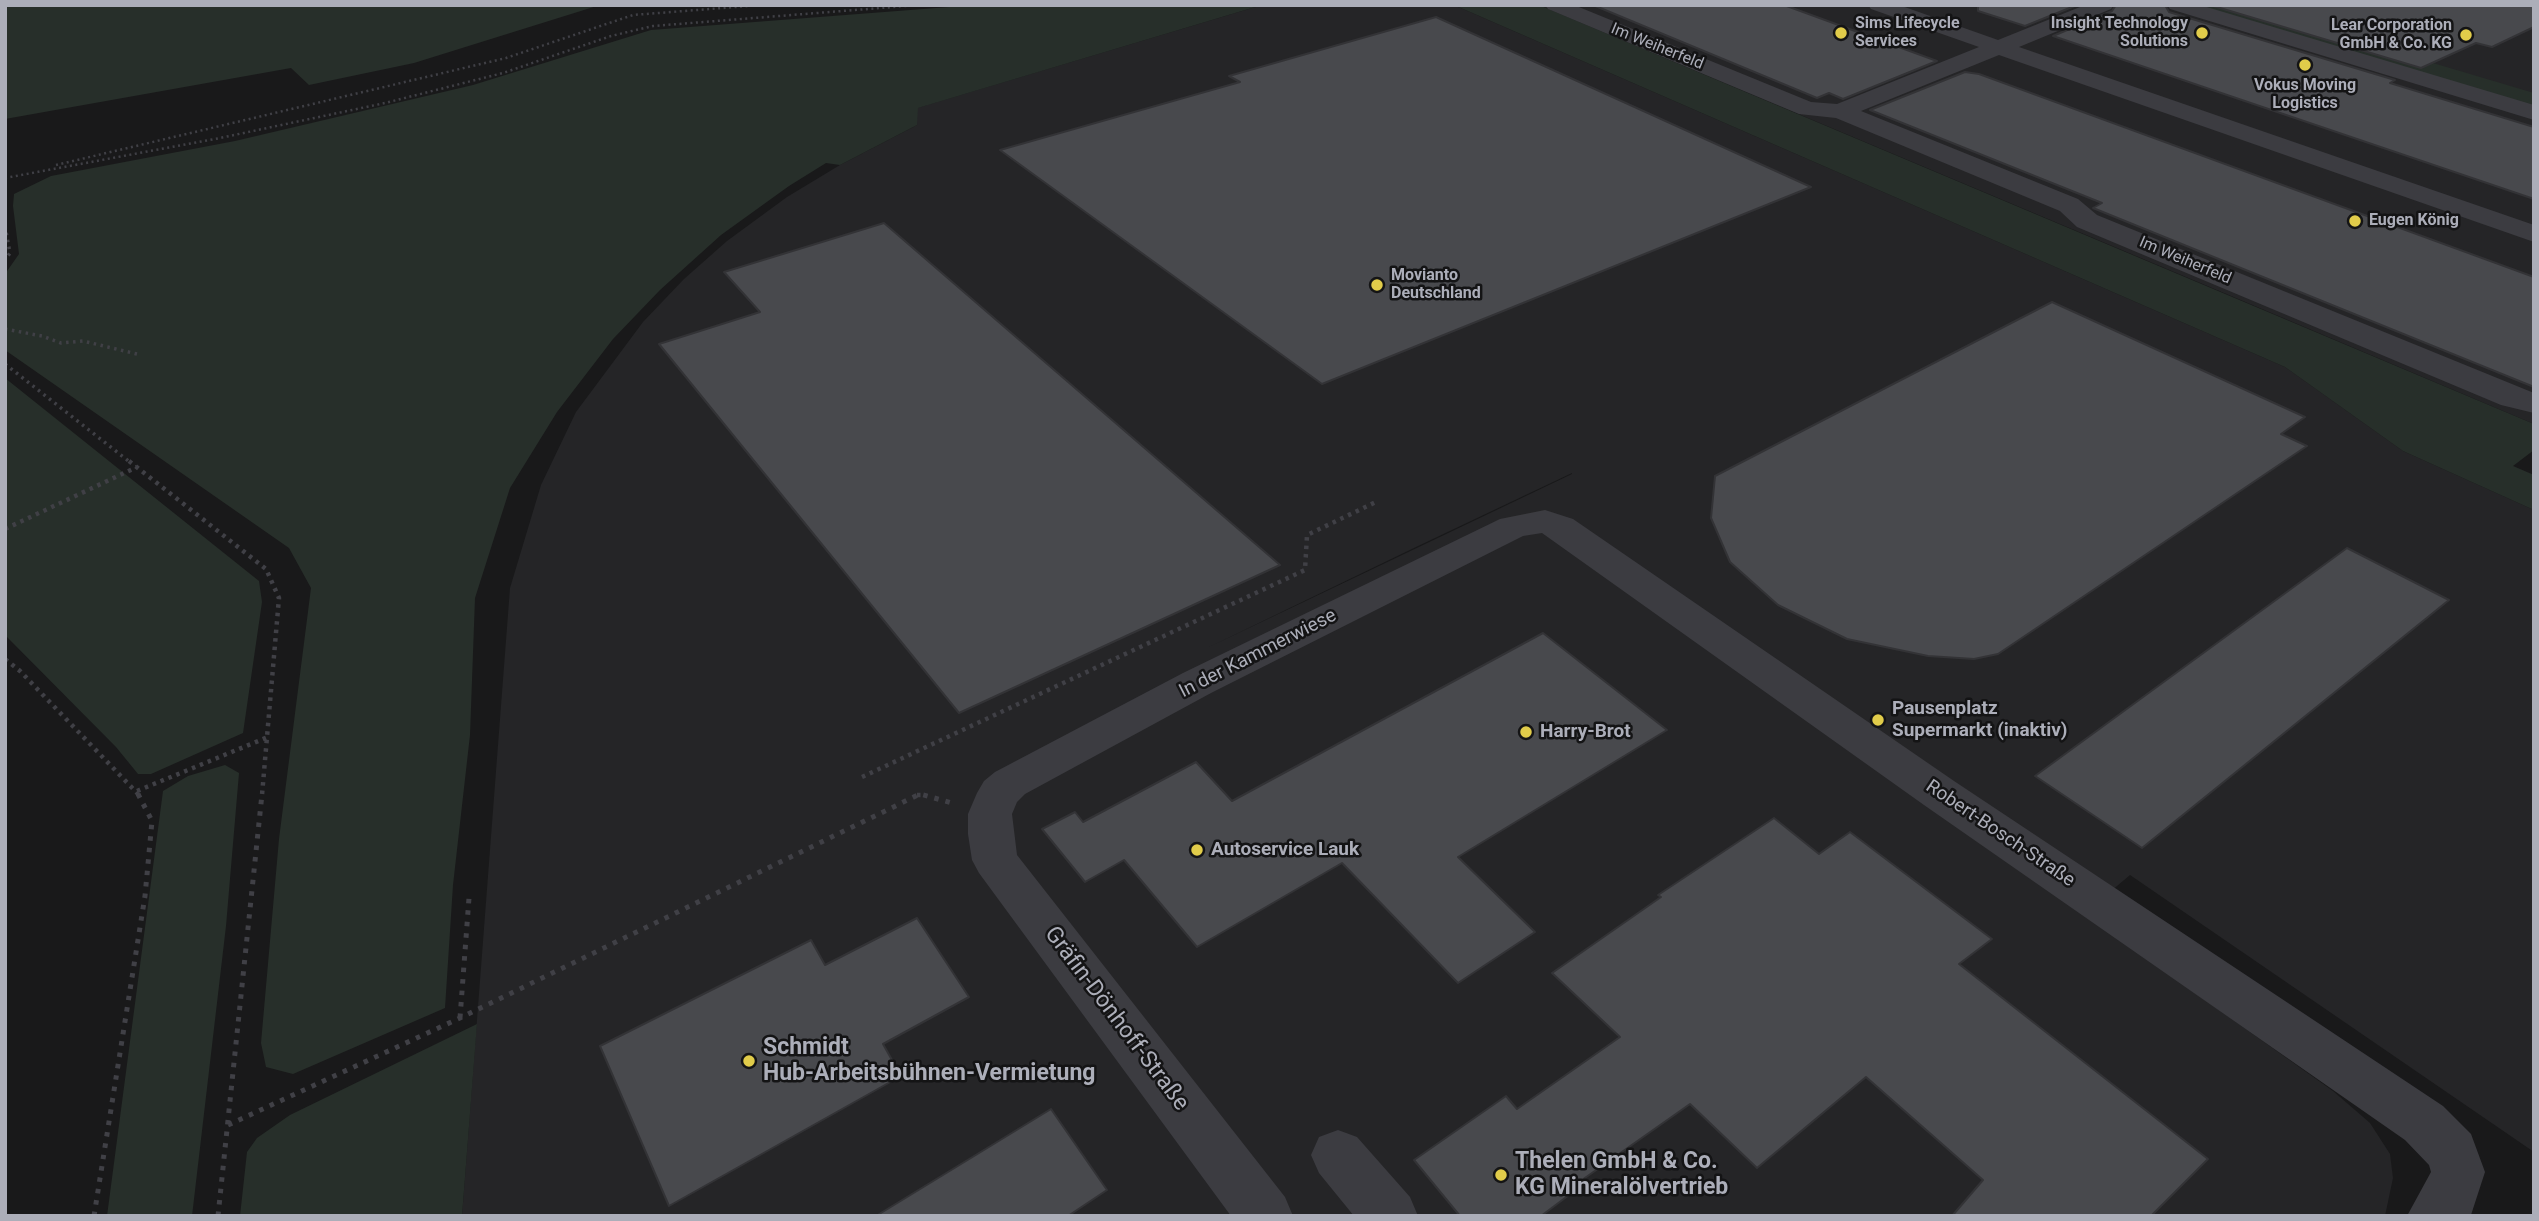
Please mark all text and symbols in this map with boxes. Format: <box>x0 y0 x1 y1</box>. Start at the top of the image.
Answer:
place label: Sims Lifecycle Services <box>1855 14 1960 52</box>
place label: Insight Technology Solutions <box>2051 14 2188 52</box>
place label: Lear Corporation GmbH & Co. KG <box>2331 16 2452 54</box>
street label: Im Weiherfeld <box>1608 20 1706 74</box>
marker: Sims Lifecycle Services <box>1833 25 1849 41</box>
marker: Insight Technology Solutions <box>2194 25 2210 41</box>
marker: Lear Corporation GmbH & Co. KG <box>2458 27 2474 43</box>
marker: Vokus Moving Logistics <box>2297 57 2313 73</box>
place label: Vokus Moving Logistics <box>2254 76 2356 114</box>
place label: Eugen König <box>2369 211 2459 231</box>
marker: Eugen König <box>2347 213 2363 229</box>
street label: Im Weiherfeld <box>2136 233 2234 289</box>
place label: Movianto Deutschland <box>1391 266 1481 304</box>
marker: Movianto Deutschland <box>1369 277 1385 293</box>
street label: In der Kammerwiese <box>1176 604 1340 704</box>
place label: Pausenplatz Supermarkt (inaktiv) <box>1892 698 2068 742</box>
marker: Pausenplatz Supermarkt (inaktiv) <box>1870 712 1886 728</box>
place label: Harry-Brot <box>1540 721 1631 743</box>
marker: Harry-Brot <box>1518 724 1534 740</box>
street label: Robert-Bosch-Straße <box>1921 776 2079 892</box>
place label: Autoservice Lauk <box>1211 839 1359 861</box>
marker: Autoservice Lauk <box>1189 842 1205 858</box>
street label: Gräfin-Dönhoff-Straße <box>1038 922 1194 1116</box>
place label: Schmidt Hub-Arbeitsbühnen-Vermietung <box>763 1034 1096 1088</box>
marker: Schmidt Hub-Arbeitsbühnen-Vermietung <box>741 1053 757 1069</box>
place label: Thelen GmbH & Co. KG Mineralölvertrieb <box>1515 1148 1728 1202</box>
marker: Thelen GmbH & Co. KG Mineralölvertrieb <box>1493 1167 1509 1183</box>

